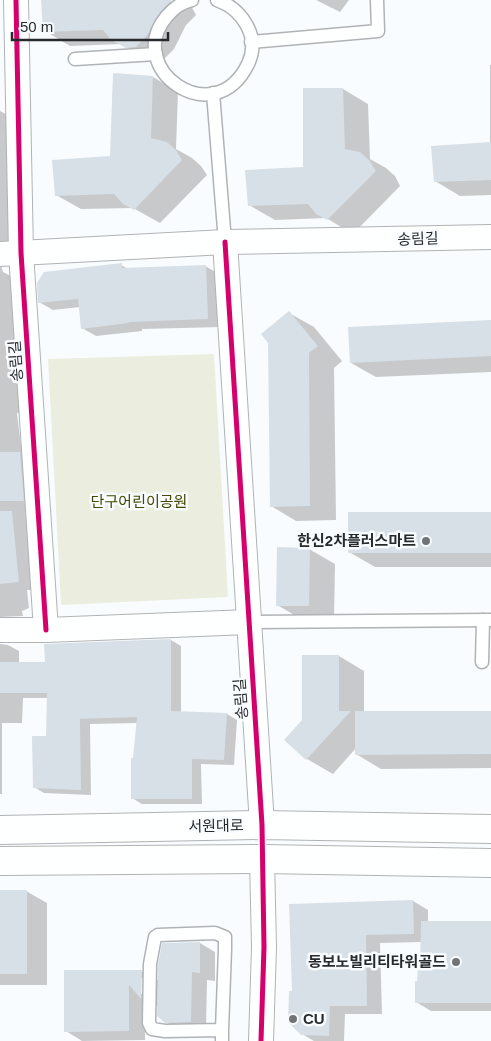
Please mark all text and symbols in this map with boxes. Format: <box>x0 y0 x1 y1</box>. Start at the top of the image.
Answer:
scale bar <box>12 10 169 42</box>
text: 50 m <box>20 18 53 35</box>
street label: 송림길 <box>397 229 439 248</box>
street label: 송림길 <box>6 340 25 382</box>
park label: 단구어린이공원 <box>91 493 187 510</box>
place label: 한신2차플러스마트 <box>297 532 416 549</box>
marker: 한신2차플러스마트 <box>420 535 432 547</box>
street label: 송림길 <box>231 678 250 720</box>
street label: 서원대로 <box>188 817 244 834</box>
place label: 동보노빌리티타워골드 <box>308 953 446 970</box>
marker: 동보노빌리티타워골드 <box>450 956 462 968</box>
place label: CU <box>303 1010 325 1027</box>
marker: CU <box>287 1013 299 1025</box>

